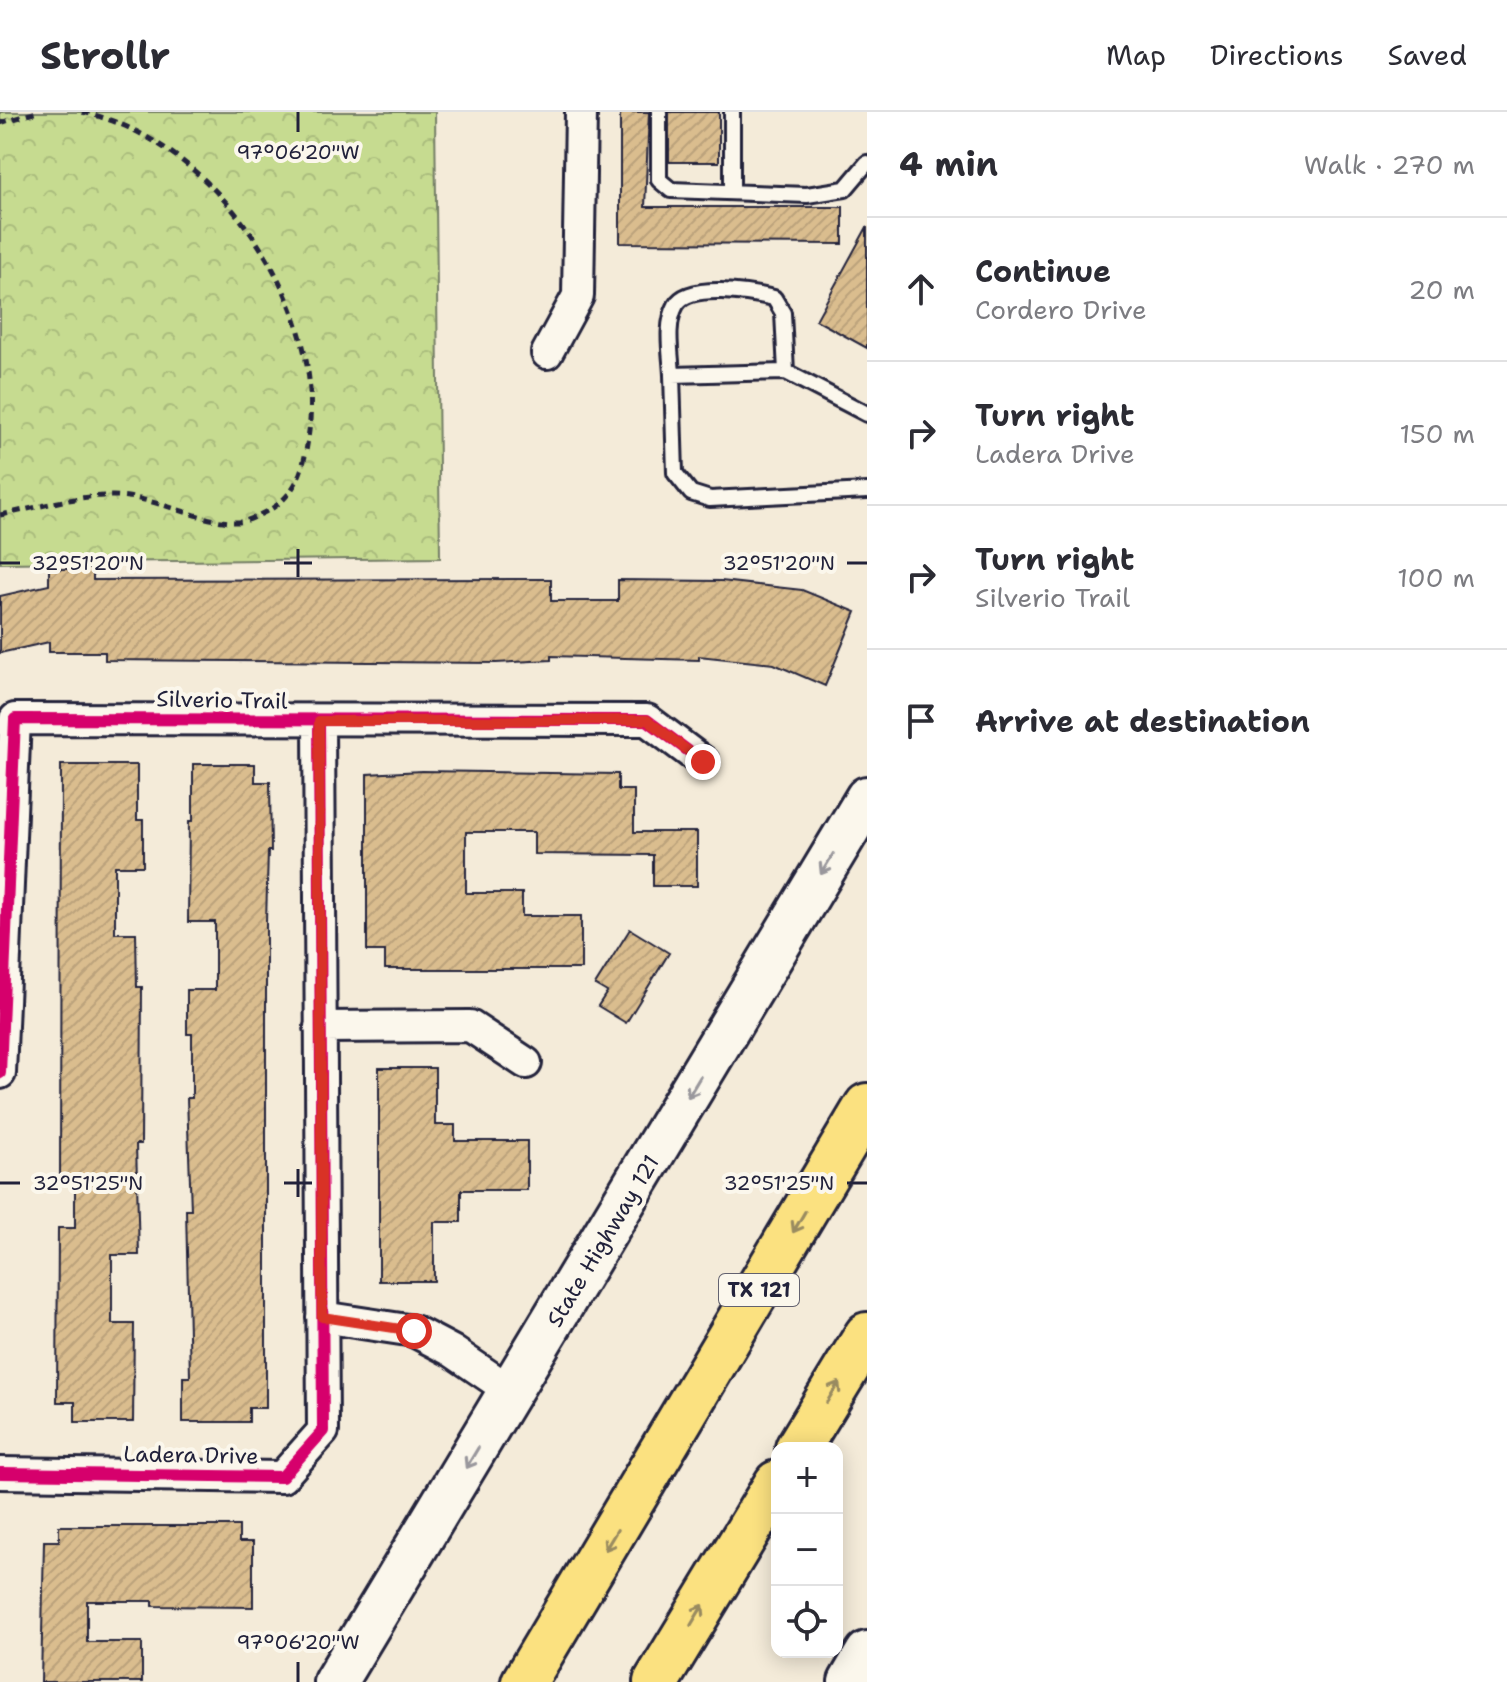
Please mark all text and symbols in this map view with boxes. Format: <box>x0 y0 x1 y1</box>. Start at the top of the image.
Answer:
text: Strollr <box>40 30 170 81</box>
text: Map <box>1106 36 1166 74</box>
text: Directions <box>1210 36 1344 74</box>
text: Saved <box>1388 36 1467 74</box>
text: 97°06'20"W <box>236 139 360 165</box>
text: 4 min <box>899 141 998 187</box>
text: Walk · 270 m <box>1304 147 1475 182</box>
text: Continue <box>975 251 1111 292</box>
icon: ahead <box>899 267 943 311</box>
text: 20 m <box>1408 272 1475 307</box>
text: Cordero Drive <box>975 292 1147 327</box>
text: Turn right <box>975 395 1134 436</box>
icon: right <box>899 411 943 455</box>
text: 150 m <box>1399 416 1475 451</box>
text: Ladera Drive <box>975 436 1135 471</box>
text: Turn right <box>975 539 1134 580</box>
text: 32°51'20"N <box>32 550 144 576</box>
text: 32°51'20"N <box>723 550 835 576</box>
icon: right <box>899 555 943 599</box>
text: 100 m <box>1397 560 1475 595</box>
text: Silverio Trail <box>975 580 1130 615</box>
street label: Silverio Trail <box>156 684 288 716</box>
icon: arrive <box>899 699 943 743</box>
text: Arrive at destination <box>975 701 1310 742</box>
route end <box>685 744 721 780</box>
one-way arrow <box>819 852 834 876</box>
one-way arrow <box>686 1075 702 1098</box>
street label: State Highway 121 <box>540 1150 666 1332</box>
text: 32°51'25"N <box>33 1170 143 1196</box>
text: 32°51'25"N <box>724 1170 834 1196</box>
one-way arrow <box>791 1210 807 1233</box>
road number: TX 121 <box>719 1274 799 1306</box>
route start <box>396 1313 432 1349</box>
one-way arrow <box>825 1381 841 1404</box>
street label: Ladera Drive <box>123 1439 259 1471</box>
map controls <box>771 1442 843 1658</box>
button: + <box>771 1442 843 1514</box>
one-way arrow <box>463 1446 479 1469</box>
button: − <box>771 1514 843 1586</box>
one-way arrow <box>602 1529 619 1551</box>
button: locate <box>771 1586 843 1658</box>
one-way arrow <box>689 1604 705 1627</box>
text: 97°06'20"W <box>236 1629 360 1655</box>

